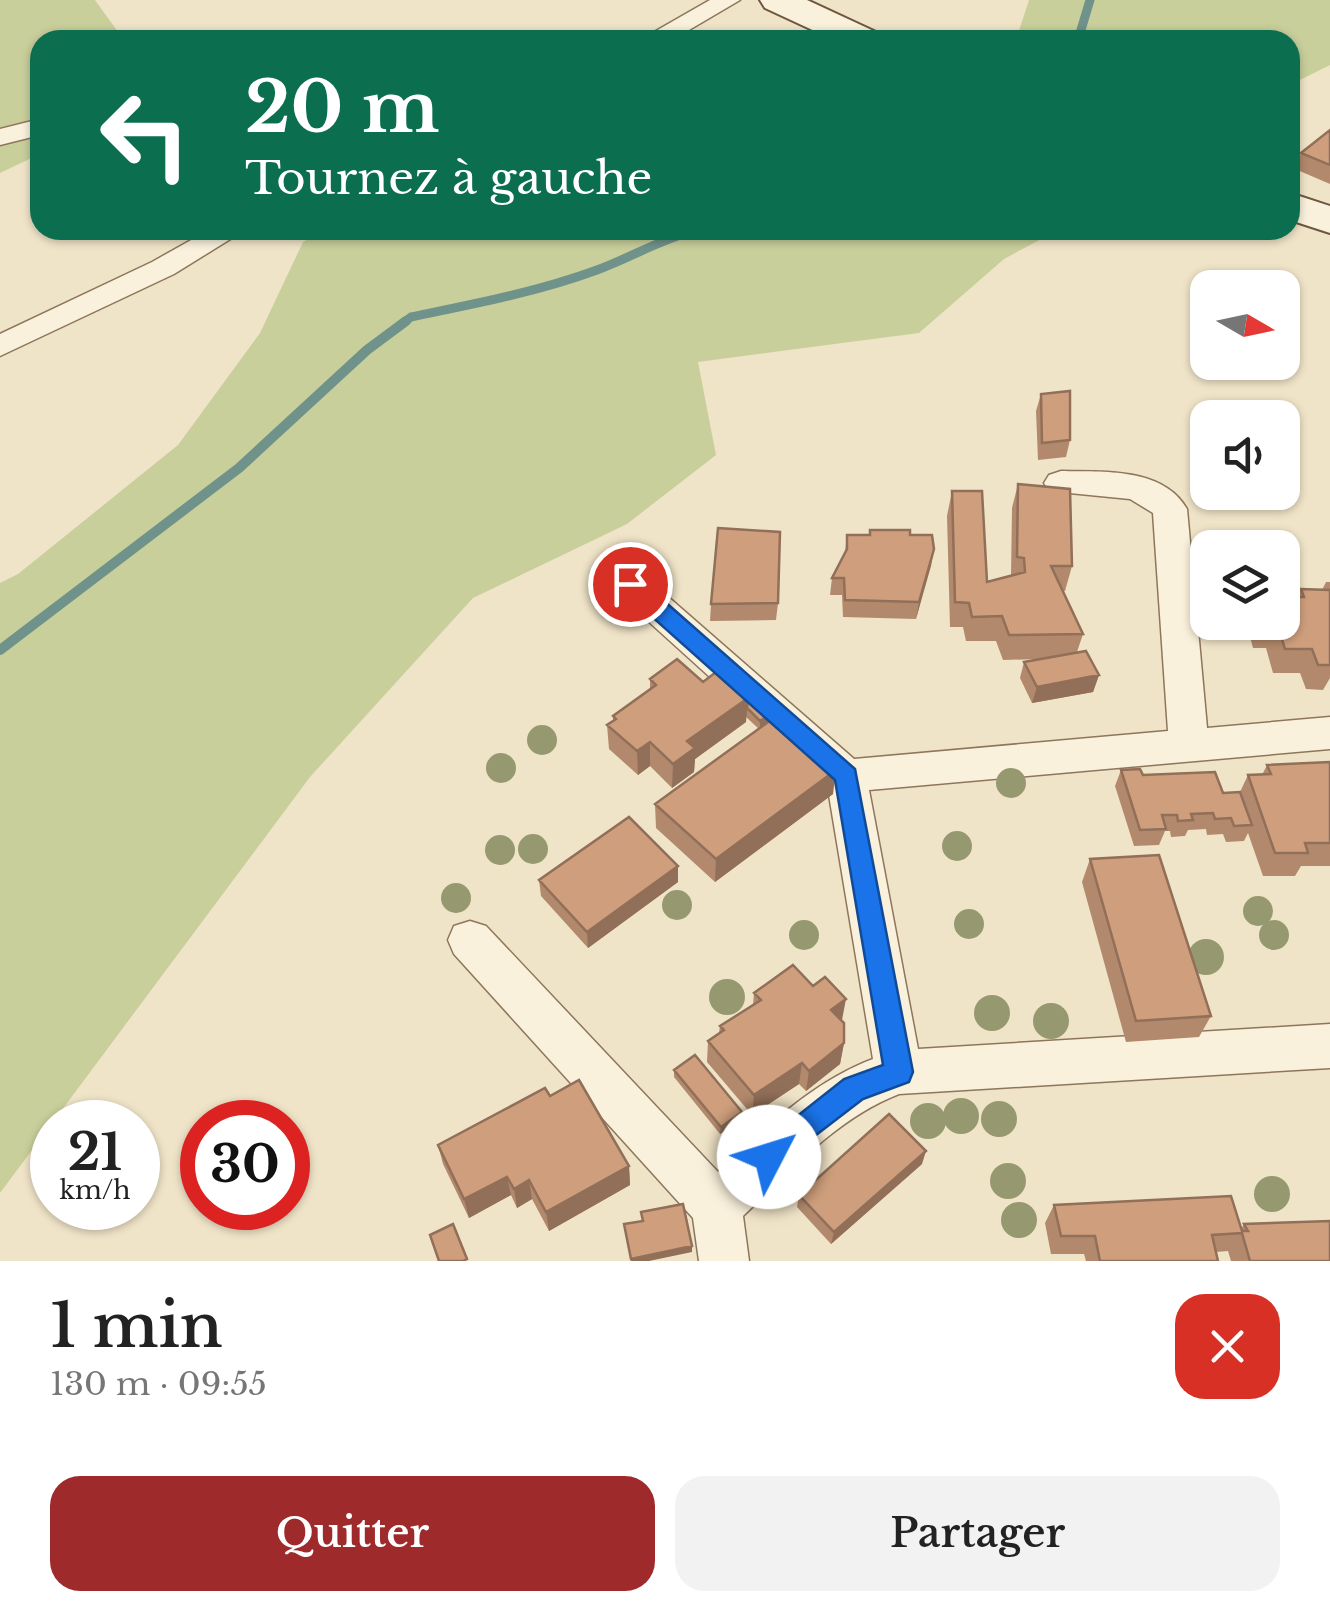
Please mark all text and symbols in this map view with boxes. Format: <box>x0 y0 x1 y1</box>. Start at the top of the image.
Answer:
text: 20 m <box>245 64 439 151</box>
icon: left <box>80 70 210 200</box>
text: Tournez à gauche <box>245 150 652 206</box>
north arrow <box>1190 270 1300 380</box>
map controls <box>1190 270 1300 640</box>
button: sound <box>1190 400 1300 510</box>
button: layers <box>1190 530 1300 640</box>
pin <box>588 542 673 627</box>
icon: arrive <box>603 557 658 612</box>
speed limit sign: 30 <box>180 1100 310 1230</box>
position arrow <box>717 1105 821 1209</box>
text: 21 <box>68 1121 122 1184</box>
text: km/h <box>60 1175 130 1206</box>
text: 1 min <box>50 1289 223 1363</box>
button: close <box>1175 1294 1280 1399</box>
text: 130 m · 09:55 <box>50 1364 267 1404</box>
button: Quitter <box>50 1476 655 1591</box>
button: Partager <box>675 1476 1280 1591</box>

